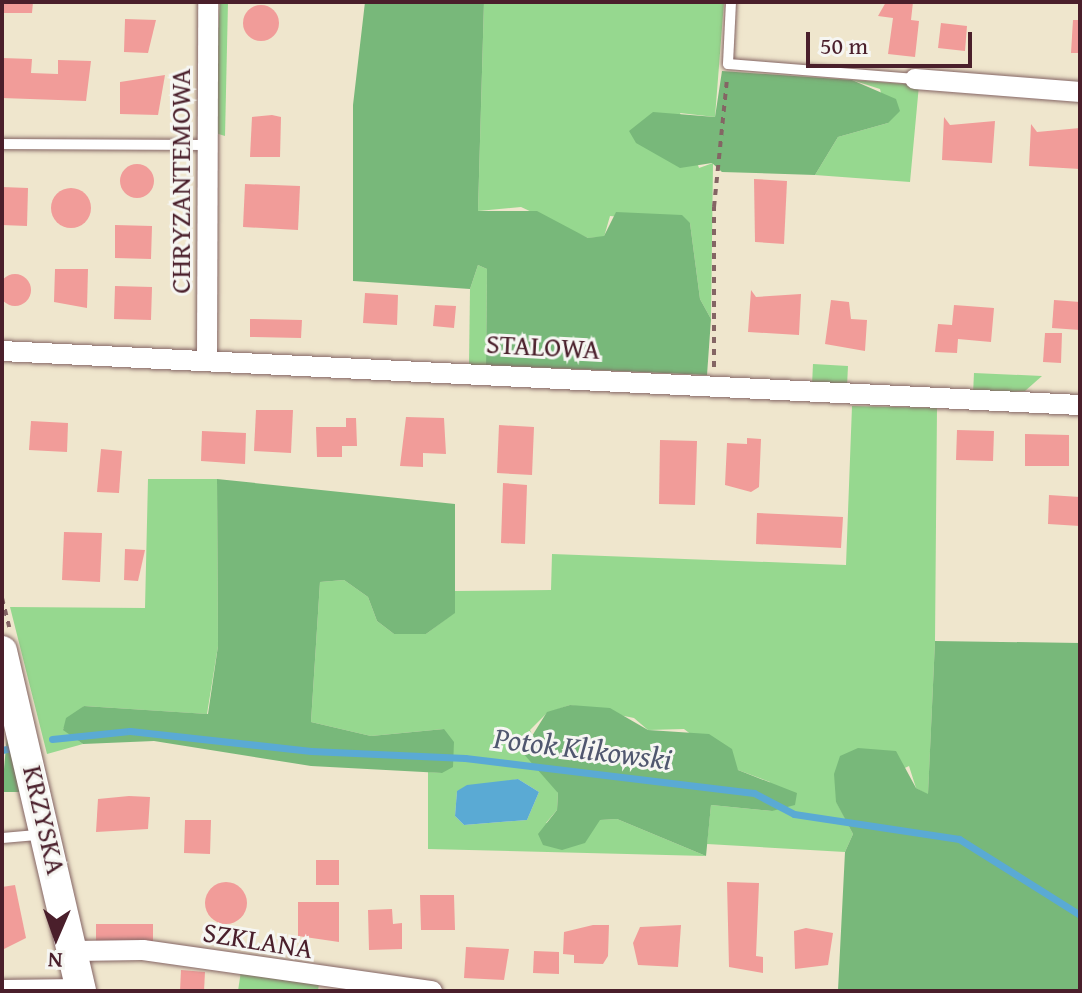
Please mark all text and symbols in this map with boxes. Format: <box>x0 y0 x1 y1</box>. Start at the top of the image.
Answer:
scale bar <box>810 16 976 66</box>
text: 50 m <box>820 28 868 63</box>
street label: CHRYZANTEMOWA <box>163 68 197 294</box>
street label: STALOWA <box>485 326 601 366</box>
water label: Potok Klikowski <box>492 719 674 777</box>
street label: KRZYSKA <box>16 762 74 878</box>
north arrow <box>16 897 96 977</box>
street label: SZKLANA <box>201 915 315 965</box>
text: N <box>47 945 63 977</box>

